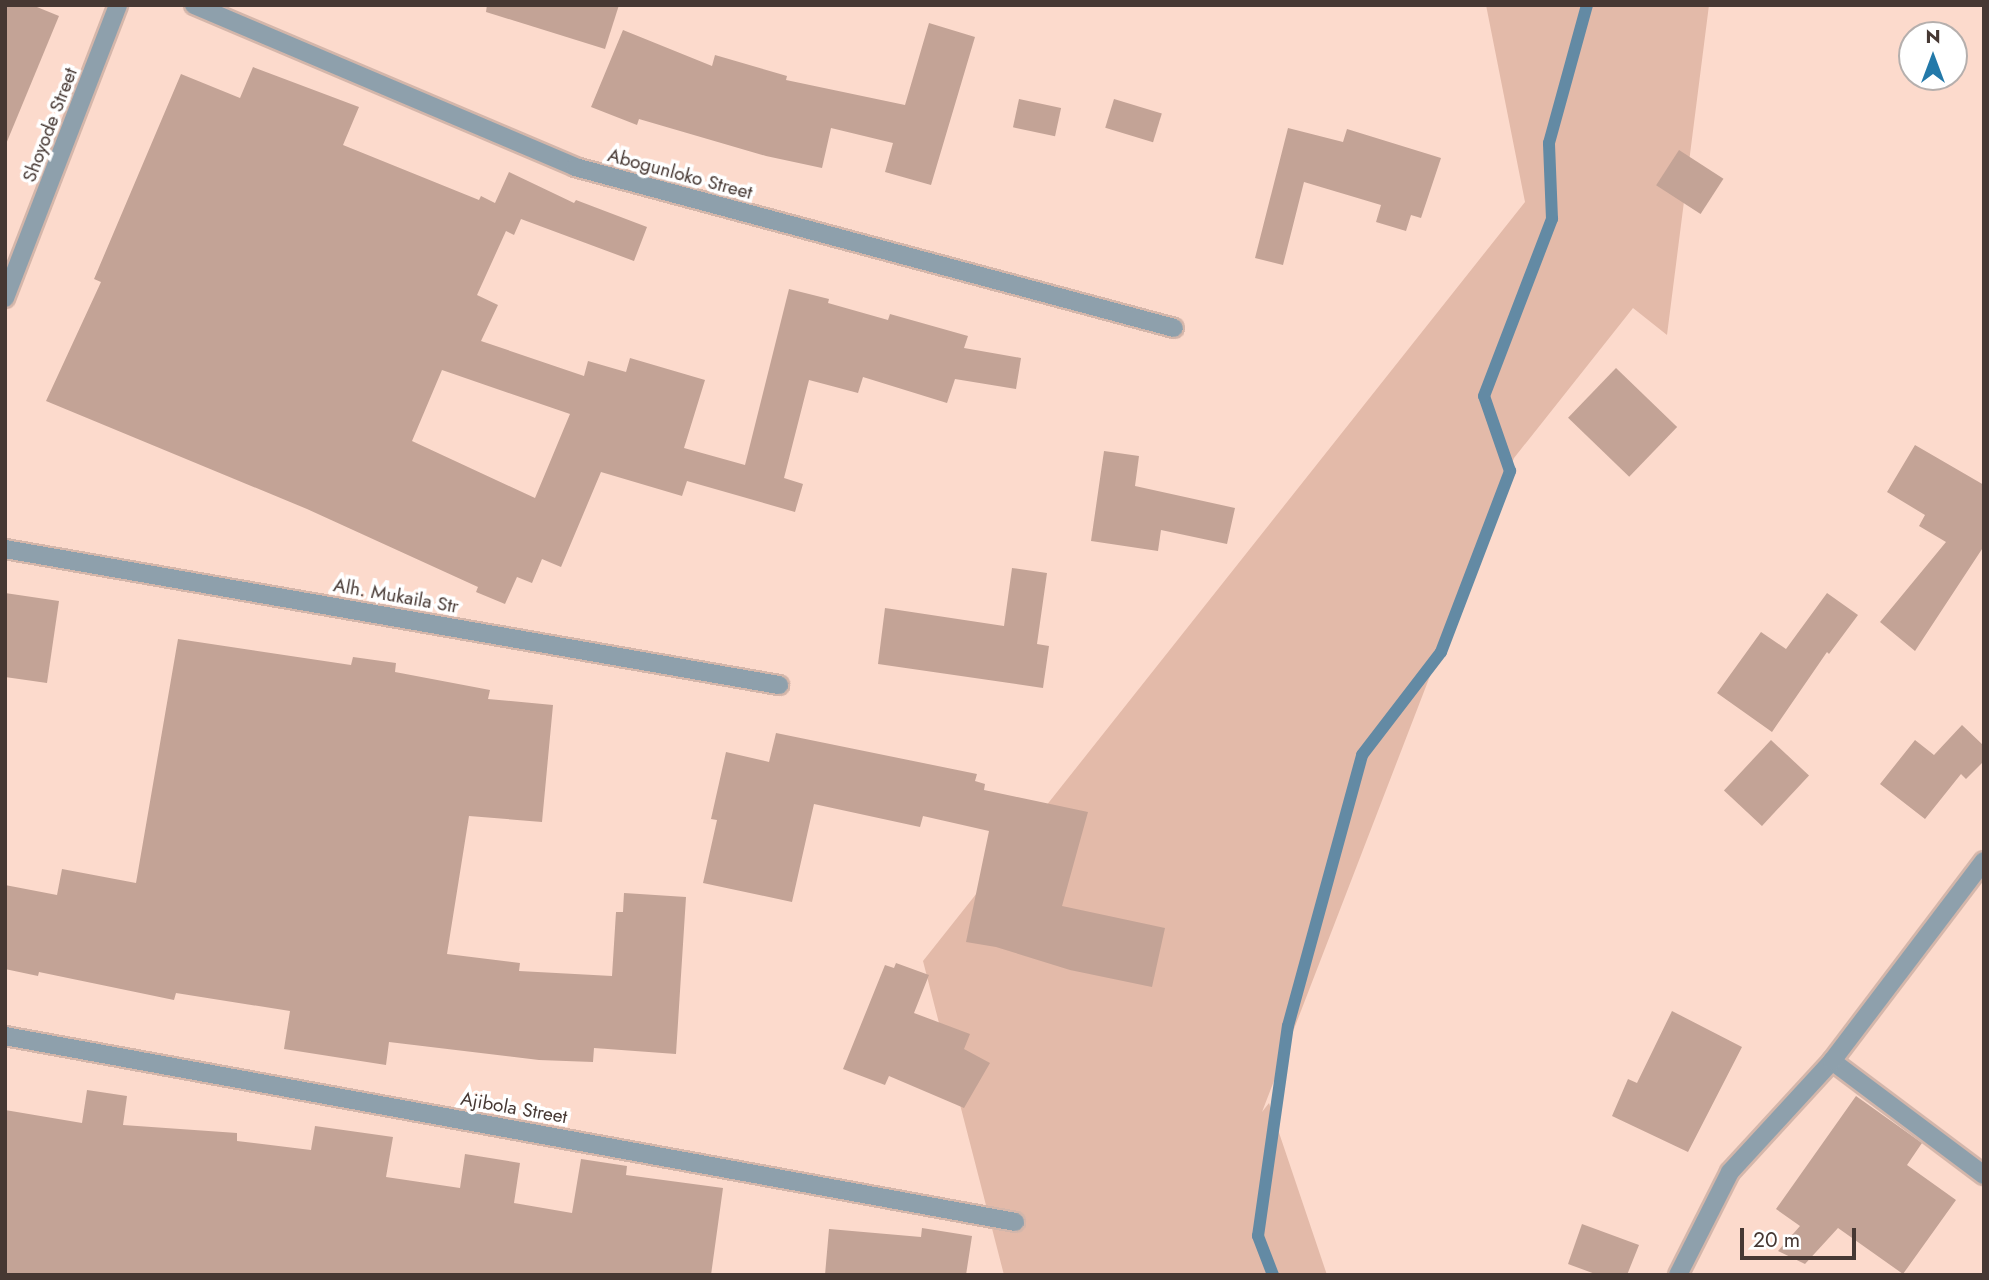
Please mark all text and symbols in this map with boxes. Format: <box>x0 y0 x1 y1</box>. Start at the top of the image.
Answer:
north arrow <box>1898 21 1968 91</box>
text: N <box>1925 23 1941 50</box>
street label: Shoyode Street <box>18 65 82 185</box>
street label: Abogunloko Street <box>605 144 755 204</box>
street label: Alh. Mukaila Str <box>332 574 460 618</box>
street label: Ajibola Street <box>459 1087 569 1129</box>
scale bar <box>1744 1214 1860 1258</box>
text: 20 m <box>1753 1225 1800 1255</box>

